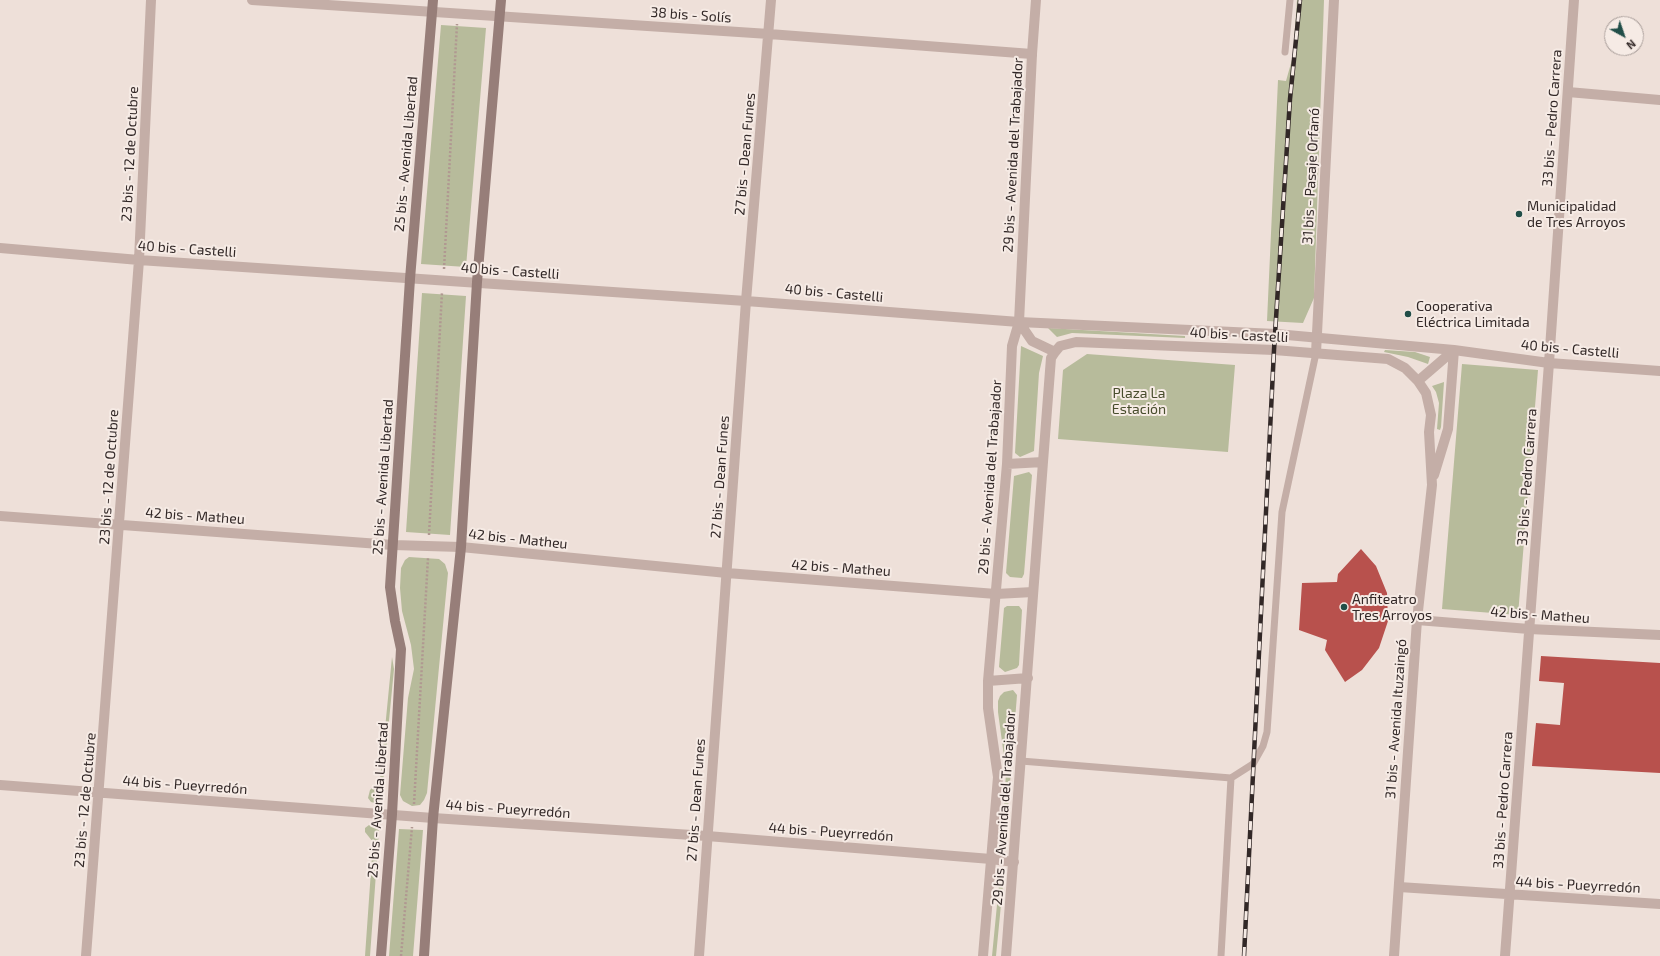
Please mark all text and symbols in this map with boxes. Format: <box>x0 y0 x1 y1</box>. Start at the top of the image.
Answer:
street label: 38 bis - Solís <box>650 4 732 26</box>
north arrow <box>1604 16 1644 56</box>
text: N <box>1624 37 1639 52</box>
street label: 33 bis - Pedro Carrera <box>1539 49 1565 187</box>
street label: 29 bis - Avenida del Trabajador <box>1000 57 1026 253</box>
street label: 25 bis - Avenida Libertad <box>391 76 421 232</box>
street label: 23 bis - 12 de Octubre <box>118 86 142 222</box>
street label: 27 bis - Dean Funes <box>731 92 759 216</box>
street label: 31 bis - Pasaje Orfanó <box>1299 107 1323 245</box>
place label: Municipalidad de Tres Arroyos <box>1527 198 1626 230</box>
marker: Municipalidad de Tres Arroyos <box>1514 209 1524 219</box>
street label: 40 bis - Castelli <box>137 237 237 261</box>
street label: 40 bis - Castelli <box>460 259 560 283</box>
street label: 40 bis - Castelli <box>784 280 884 306</box>
place label: Cooperativa Eléctrica Limitada <box>1416 298 1530 330</box>
marker: Cooperativa Eléctrica Limitada <box>1403 309 1413 319</box>
street label: 40 bis - Castelli <box>1189 324 1289 346</box>
street label: 40 bis - Castelli <box>1520 336 1620 362</box>
street label: 29 bis - Avenida del Trabajador <box>975 379 1005 575</box>
park label: Plaza La Estación <box>1112 385 1166 418</box>
street label: 25 bis - Avenida Libertad <box>369 399 397 555</box>
street label: 33 bis - Pedro Carrera <box>1514 408 1540 546</box>
street label: 23 bis - 12 de Octubre <box>96 409 122 545</box>
street label: 27 bis - Dean Funes <box>707 415 733 539</box>
street label: 42 bis - Matheu <box>145 504 245 528</box>
street label: 42 bis - Matheu <box>468 525 568 553</box>
street label: 42 bis - Matheu <box>791 556 891 580</box>
place label: Anfiteatro Tres Arroyos <box>1352 591 1432 624</box>
marker: Anfiteatro Tres Arroyos <box>1339 602 1349 612</box>
street label: 42 bis - Matheu <box>1490 603 1590 627</box>
street label: 31 bis - Avenida Ituzaingó <box>1382 638 1410 800</box>
street label: 29 bis - Avenida del Trabajador <box>989 710 1019 906</box>
street label: 25 bis - Avenida Libertad <box>364 722 392 878</box>
street label: 33 bis - Pedro Carrera <box>1490 731 1516 869</box>
street label: 23 bis - 12 de Octubre <box>71 732 99 868</box>
street label: 27 bis - Dean Funes <box>683 738 709 862</box>
street label: 44 bis - Pueyrredón <box>122 772 248 798</box>
street label: 44 bis - Pueyrredón <box>445 796 571 822</box>
street label: 44 bis - Pueyrredón <box>768 819 894 845</box>
street label: 44 bis - Pueyrredón <box>1515 873 1641 897</box>

